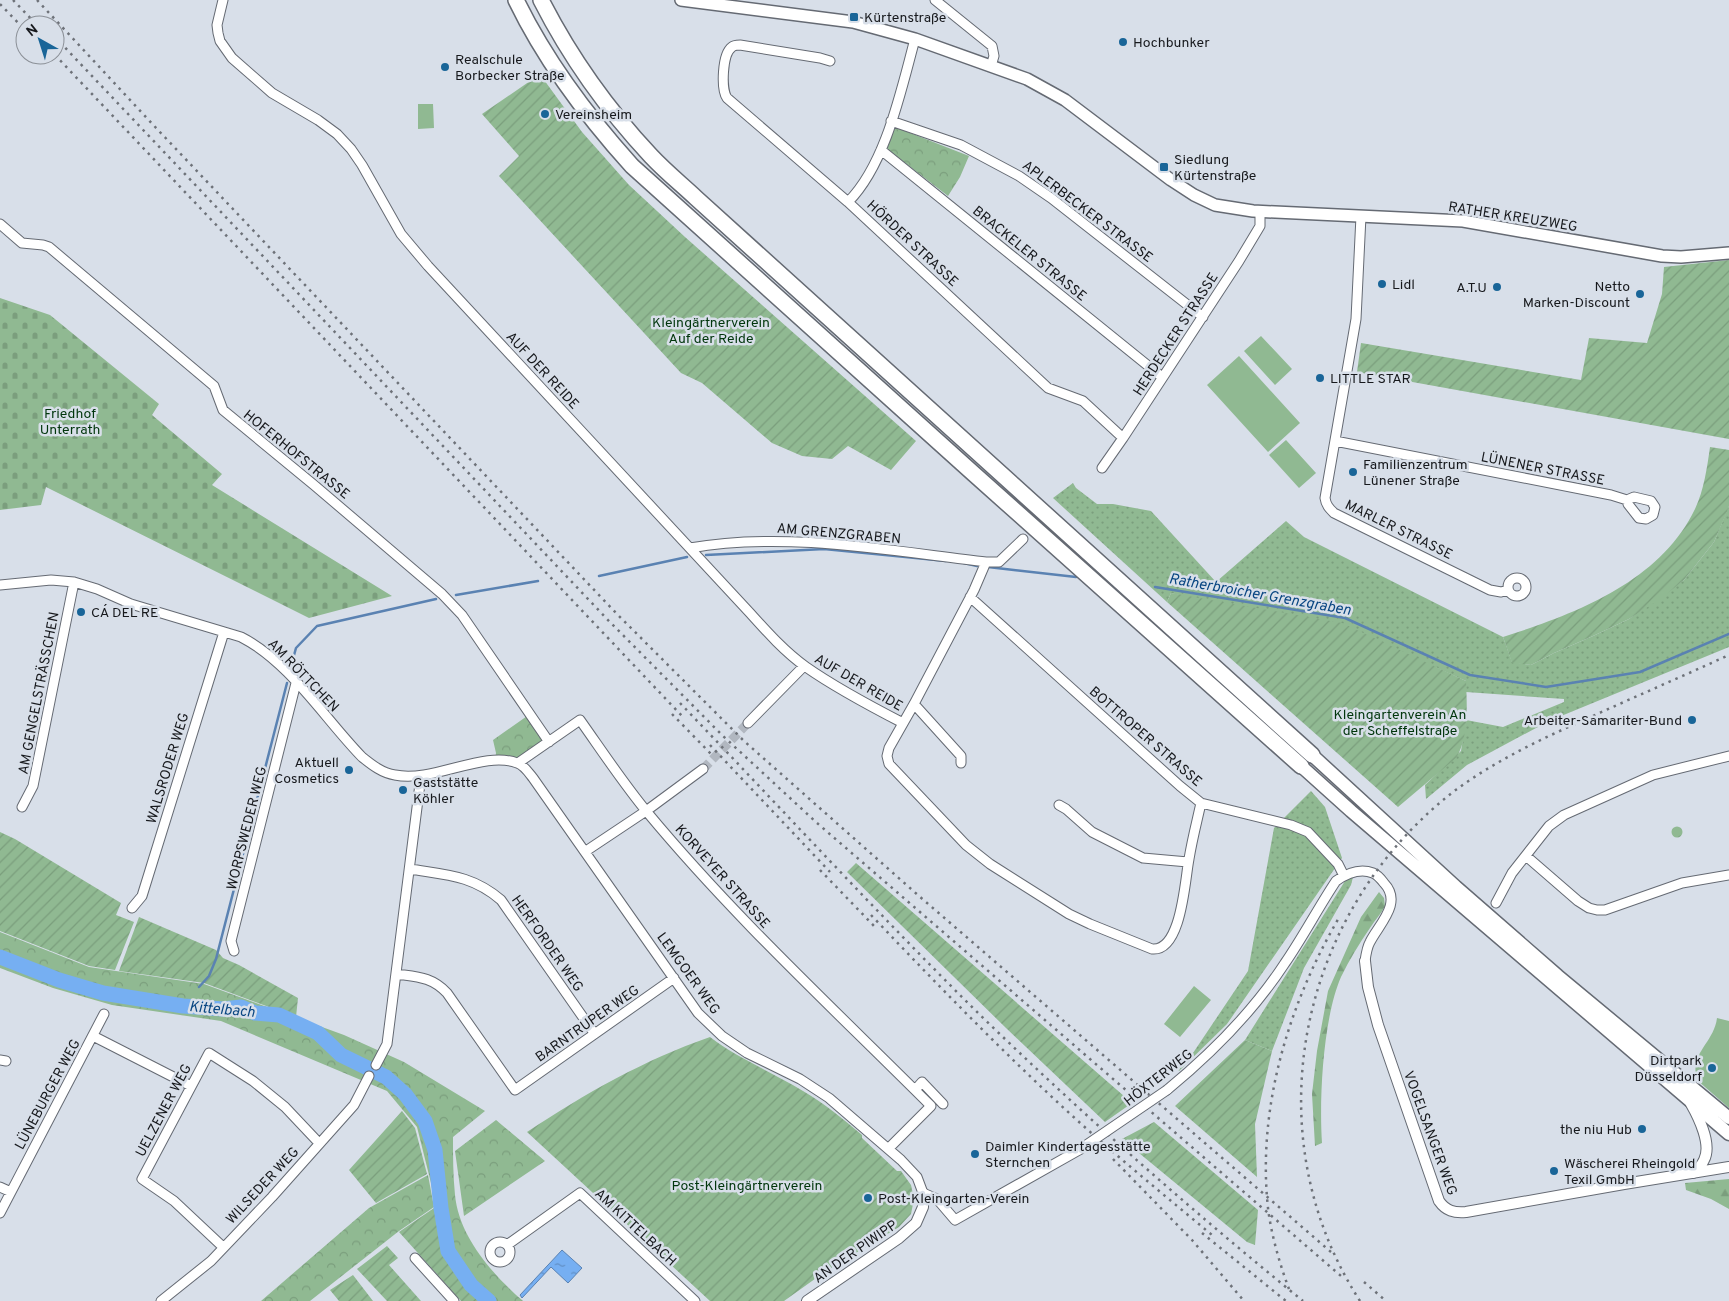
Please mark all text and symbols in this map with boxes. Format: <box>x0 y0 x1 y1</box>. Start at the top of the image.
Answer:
place label: Kürtenstraße <box>864 10 946 27</box>
marker: Kürtenstraße <box>848 11 860 23</box>
north arrow <box>15 15 65 65</box>
text: N <box>24 21 42 41</box>
place label: Hochbunker <box>1133 35 1210 52</box>
marker: Hochbunker <box>1117 36 1129 48</box>
place label: Realschule Borbecker Straße <box>455 52 565 85</box>
marker: Realschule Borbecker Straße <box>439 61 451 73</box>
place label: Vereinsheim <box>555 107 632 124</box>
marker: Vereinsheim <box>539 108 551 120</box>
place label: Siedlung Kürtenstraße <box>1174 152 1256 185</box>
street label: APLERBECKER STRASSE <box>1018 158 1156 267</box>
marker: Siedlung Kürtenstraße <box>1158 161 1170 173</box>
street label: HÖRDER STRASSE <box>863 196 962 291</box>
street label: RATHER KREUZWEG <box>1447 199 1579 236</box>
street label: BRACKELER STRASSE <box>969 203 1089 305</box>
street label: HERDECKER STRASSE <box>1130 270 1222 400</box>
place label: Lidl <box>1392 277 1415 294</box>
marker: Lidl <box>1376 278 1388 290</box>
place label: Netto Marken-Discount <box>1523 279 1630 312</box>
place label: A.T.U <box>1456 280 1487 297</box>
marker: A.T.U <box>1491 281 1503 293</box>
marker: Netto Marken-Discount <box>1634 288 1646 300</box>
park label: Kleingärtnerverein Auf der Reide <box>652 315 770 348</box>
street label: AUF DER REIDE <box>502 329 582 413</box>
place label: LITTLE STAR <box>1330 371 1411 388</box>
marker: LITTLE STAR <box>1314 372 1326 384</box>
park label: Friedhof Unterrath <box>40 406 100 439</box>
street label: HOFERHOFSTRASSE <box>239 407 353 503</box>
street label: LÜNENER STRASSE <box>1479 448 1606 490</box>
place label: Familienzentrum Lünener Straße <box>1363 457 1468 490</box>
marker: Familienzentrum Lünener Straße <box>1347 466 1359 478</box>
street label: MARLER STRASSE <box>1342 497 1455 564</box>
street label: AM GRENZGRABEN <box>776 521 902 548</box>
water label: Ratherbroicher Grenzgraben <box>1167 570 1352 621</box>
place label: CA´ DEL RE <box>91 604 158 622</box>
marker: CA´ DEL RE <box>75 606 87 618</box>
street label: AM GENGELSTRÄSSCHEN <box>14 610 64 776</box>
street label: AM RÖTTCHEN <box>264 635 343 716</box>
street label: AUF DER REIDE <box>811 651 906 716</box>
street label: BOTTROPER STRASSE <box>1085 684 1205 791</box>
park label: Kleingartenverein An der Scheffelstraße <box>1334 707 1466 740</box>
street label: WALSRODER WEG <box>143 711 193 826</box>
place label: Arbeiter-Samariter-Bund <box>1524 713 1682 730</box>
marker: Arbeiter-Samariter-Bund <box>1686 714 1698 726</box>
place label: Aktuell Cosmetics <box>274 755 339 788</box>
marker: Aktuell Cosmetics <box>343 764 355 776</box>
street label: WORPSWEDER WEG <box>224 765 271 892</box>
place label: Gaststätte Köhler <box>413 775 478 808</box>
marker: Gaststätte Köhler <box>397 784 409 796</box>
street label: KORVEYER STRASSE <box>671 822 773 932</box>
street label: HERFORDER WEG <box>507 892 586 995</box>
street label: LEMGOER WEG <box>652 930 723 1018</box>
street label: BARNTRUPER WEG <box>533 982 643 1066</box>
water label: Kittelbach <box>188 998 256 1023</box>
street label: LÜNEBURGER WEG <box>11 1036 85 1153</box>
street label: HÖXTERWEG <box>1121 1045 1197 1110</box>
place label: Dirtpark Düsseldorf <box>1635 1053 1702 1086</box>
street label: UELZENER WEG <box>133 1061 196 1160</box>
marker: Dirtpark Düsseldorf <box>1706 1062 1718 1074</box>
street label: VOGELSANGER WEG <box>1399 1069 1460 1198</box>
place label: the niu Hub <box>1560 1122 1632 1139</box>
marker: the niu Hub <box>1636 1123 1648 1135</box>
place label: Daimler Kindertagesstätte Sternchen <box>985 1139 1150 1172</box>
street label: WILSEDER WEG <box>223 1144 303 1228</box>
marker: Daimler Kindertagesstätte Sternchen <box>969 1148 981 1160</box>
place label: Wäscherei Rheingold Texil GmbH <box>1564 1156 1695 1189</box>
marker: Wäscherei Rheingold Texil GmbH <box>1548 1165 1560 1177</box>
park label: Post-Kleingärtnerverein <box>672 1178 822 1195</box>
street label: AM KITTELBACH <box>590 1186 679 1270</box>
place label: Post-Kleingarten-Verein <box>878 1191 1029 1208</box>
marker: Post-Kleingarten-Verein <box>862 1192 874 1204</box>
street label: AN DER PIWIPP <box>811 1217 901 1287</box>

